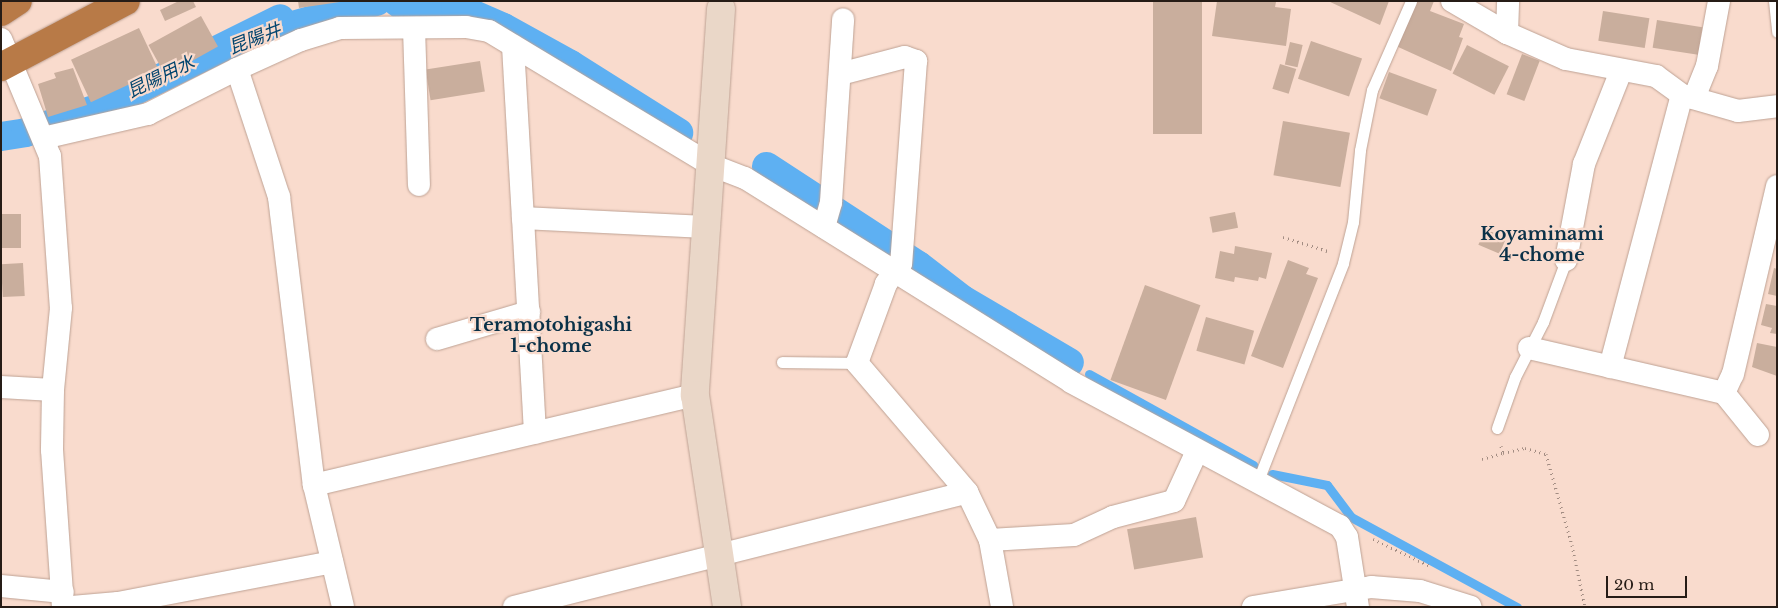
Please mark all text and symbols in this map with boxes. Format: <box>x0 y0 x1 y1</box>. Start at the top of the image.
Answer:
water label: 昆陽井 <box>226 19 284 59</box>
water label: 昆陽用水 <box>124 52 198 102</box>
district label: Koyaminami 4-chome <box>1480 224 1604 266</box>
district label: Teramotohigashi 1-chome <box>470 315 632 358</box>
scale bar <box>1608 566 1689 598</box>
text: 20 m <box>1614 575 1654 594</box>

